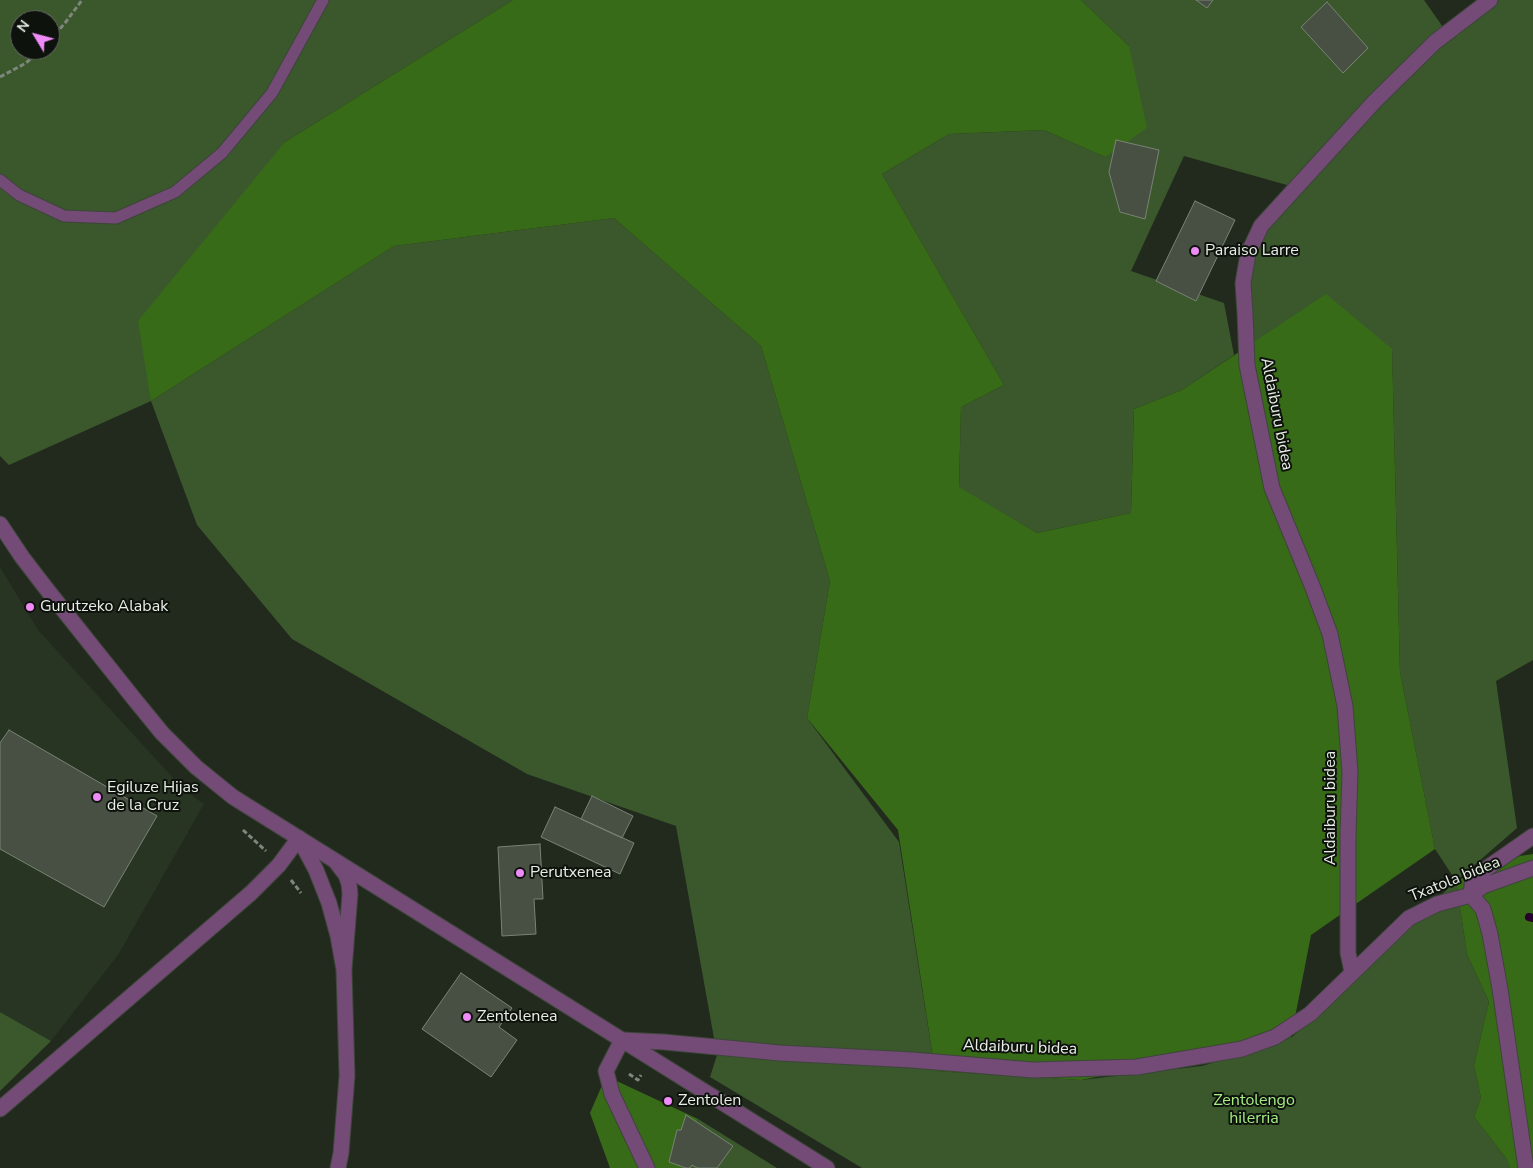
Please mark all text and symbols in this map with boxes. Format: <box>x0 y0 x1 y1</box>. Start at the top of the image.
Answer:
north arrow <box>10 10 60 60</box>
text: N <box>13 16 34 36</box>
place label: Paraiso Larre <box>1205 241 1299 261</box>
marker: Paraiso Larre <box>1189 245 1201 257</box>
street label: Aldaiburu bidea <box>1256 356 1296 472</box>
place label: Gurutzeko Alabak <box>40 597 168 617</box>
marker: Gurutzeko Alabak <box>24 601 36 613</box>
street label: Aldaiburu bidea <box>1321 751 1341 865</box>
place label: Egiluze Hijas de la Cruz <box>107 778 199 816</box>
marker: Egiluze Hijas de la Cruz <box>91 791 103 803</box>
street label: Txatola bidea <box>1407 853 1503 907</box>
place label: Perutxenea <box>530 863 612 883</box>
marker: Perutxenea <box>514 867 526 879</box>
place label: Zentolenea <box>477 1007 557 1027</box>
marker: Zentolenea <box>461 1011 473 1023</box>
street label: Aldaiburu bidea <box>963 1036 1077 1060</box>
place label: Zentolen <box>678 1091 741 1111</box>
park label: Zentolengo hilerria <box>1213 1091 1295 1129</box>
marker: Zentolen <box>662 1095 674 1107</box>

